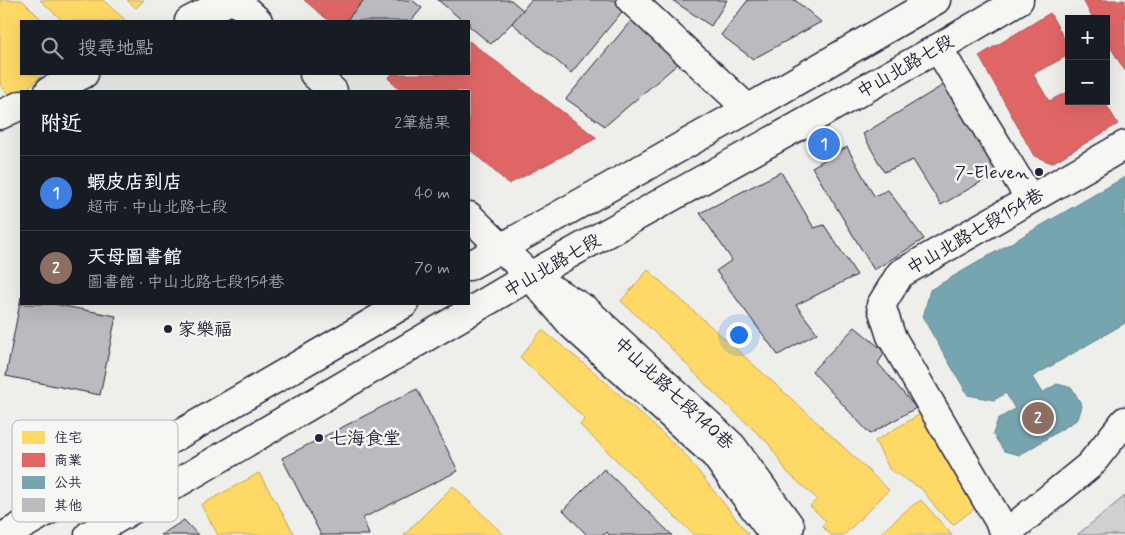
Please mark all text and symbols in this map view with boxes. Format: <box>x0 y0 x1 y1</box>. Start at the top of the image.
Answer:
map controls <box>1065 15 1110 105</box>
button: + <box>1065 15 1110 60</box>
search box <box>20 20 470 75</box>
street label: 中山北路七段 <box>853 29 958 104</box>
icon: search <box>38 34 66 62</box>
text: 搜尋地點 <box>78 36 154 61</box>
button: − <box>1065 60 1110 105</box>
text: 附近 <box>40 110 82 138</box>
text: 2筆結果 <box>394 113 450 134</box>
pin: 1 <box>808 125 840 163</box>
place label: 7-Eleven <box>955 161 1029 185</box>
marker: 7-Eleven <box>1033 166 1045 178</box>
text: 蝦皮店到店 <box>87 170 182 195</box>
text: 1 <box>52 183 60 204</box>
text: 40 m <box>414 183 450 204</box>
street label: 中山北路七段154巷 <box>903 183 1048 281</box>
text: 超市 · 中山北路七段 <box>87 197 227 218</box>
street label: 中山北路七段 <box>500 228 605 303</box>
text: 天母圖書館 <box>87 245 182 270</box>
text: 2 <box>52 258 60 279</box>
text: 70 m <box>414 258 450 279</box>
text: 圖書館 · 中山北路七段154巷 <box>87 272 284 293</box>
place label: 家樂福 <box>178 318 232 342</box>
your location <box>726 322 752 348</box>
marker: 家樂福 <box>162 323 174 335</box>
street label: 中山北路七段140巷 <box>608 332 738 456</box>
pin: 2 <box>1022 399 1054 437</box>
legend <box>12 420 178 522</box>
place label: 七海食堂 <box>329 427 401 451</box>
text: 住宅 <box>54 429 82 447</box>
marker: 七海食堂 <box>313 432 325 444</box>
text: 商業 <box>54 452 82 470</box>
text: 公共 <box>54 474 82 492</box>
text: 其他 <box>54 497 82 515</box>

